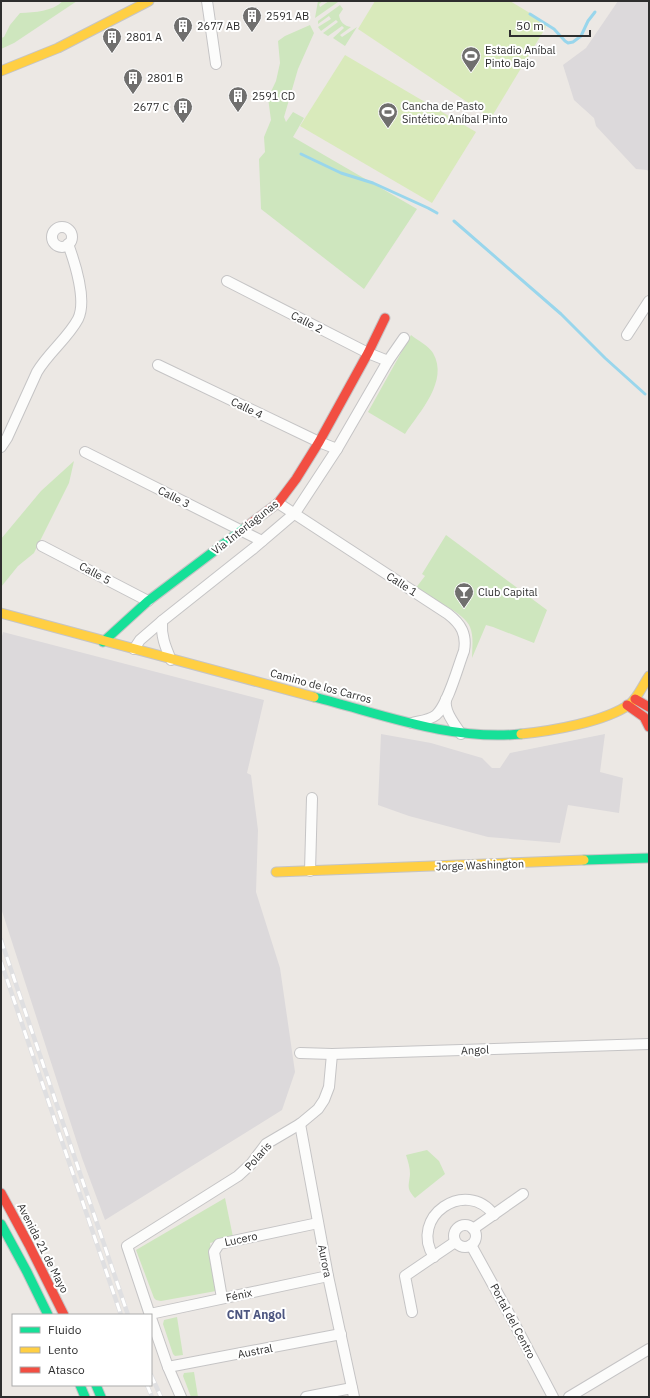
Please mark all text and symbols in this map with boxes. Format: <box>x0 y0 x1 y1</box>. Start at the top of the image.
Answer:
building icon: 2591 AB <box>241 5 263 33</box>
place label: 2591 AB <box>266 9 309 23</box>
scale bar <box>510 12 590 38</box>
building icon: 2677 AB <box>172 15 194 43</box>
text: 50 m <box>516 18 544 33</box>
place label: 2677 AB <box>197 19 240 33</box>
building icon: 2801 A <box>101 26 123 54</box>
place label: 2801 A <box>126 30 162 44</box>
place label: Estadio Aníbal Pinto Bajo <box>485 43 556 70</box>
sports icon: Estadio Aníbal Pinto Bajo <box>460 45 482 73</box>
building icon: 2801 B <box>122 67 144 95</box>
place label: 2801 B <box>147 71 183 85</box>
building icon: 2591 CD <box>227 85 249 113</box>
place label: 2591 CD <box>252 89 295 103</box>
building icon: 2677 C <box>172 96 194 124</box>
place label: Cancha de Pasto Sintético Aníbal Pinto <box>402 99 508 126</box>
place label: 2677 C <box>133 100 169 114</box>
sports icon: Cancha de Pasto Sintético Aníbal Pinto <box>377 101 399 129</box>
street label: Calle 2 <box>289 308 325 336</box>
street label: Calle 4 <box>229 394 266 422</box>
street label: Calle 3 <box>156 483 192 511</box>
street label: Vía Interlagunas <box>209 497 281 557</box>
street label: Calle 5 <box>77 559 113 587</box>
street label: Calle 1 <box>384 569 420 599</box>
bar icon: Club Capital <box>453 581 475 609</box>
place label: Club Capital <box>478 585 538 599</box>
street label: Camino de los Carros <box>269 666 373 706</box>
street label: Jorge Washington <box>436 856 524 874</box>
street label: Angol <box>461 1043 489 1057</box>
street label: Polaris <box>242 1139 274 1173</box>
street label: Avenida 21 de Mayo <box>14 1201 72 1295</box>
street label: Lucero <box>223 1229 259 1249</box>
street label: Aurora <box>315 1243 335 1279</box>
street label: Portal del Centro <box>487 1281 539 1361</box>
street label: Fénix <box>225 1285 254 1305</box>
district label: CNT Angol <box>227 1307 286 1322</box>
legend <box>12 1314 152 1386</box>
text: Fluido <box>48 1322 82 1337</box>
street label: Austral <box>236 1341 274 1361</box>
text: Lento <box>48 1342 78 1357</box>
text: Atasco <box>48 1362 85 1377</box>

